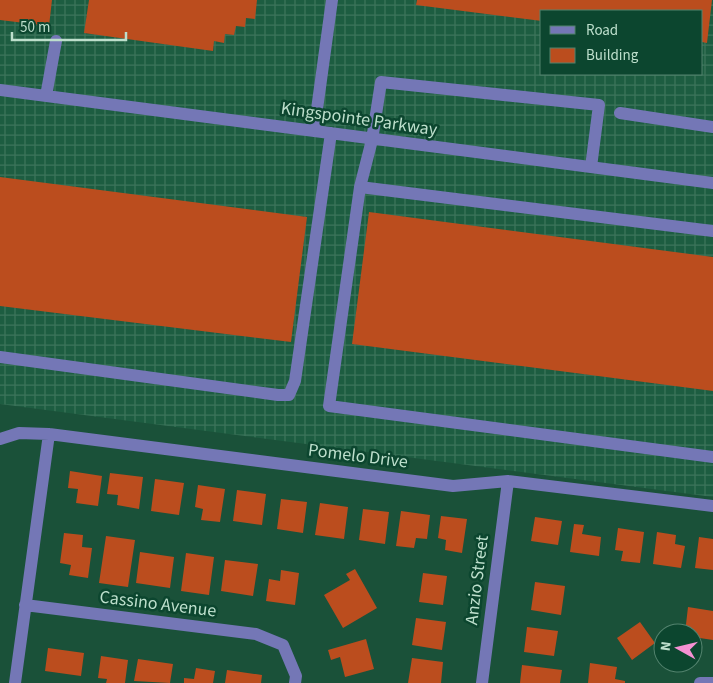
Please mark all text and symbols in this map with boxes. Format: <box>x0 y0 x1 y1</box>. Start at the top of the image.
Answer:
scale bar <box>12 10 126 42</box>
legend <box>540 10 703 75</box>
text: 50 m <box>20 17 50 38</box>
text: Road <box>586 20 618 41</box>
text: Building <box>586 45 639 66</box>
street label: Kingspointe Parkway <box>279 96 439 142</box>
street label: Pomelo Drive <box>307 437 409 475</box>
street label: Anzio Street <box>459 534 495 626</box>
street label: Cassino Avenue <box>98 584 218 624</box>
north arrow <box>653 623 703 673</box>
text: N <box>656 640 677 652</box>

